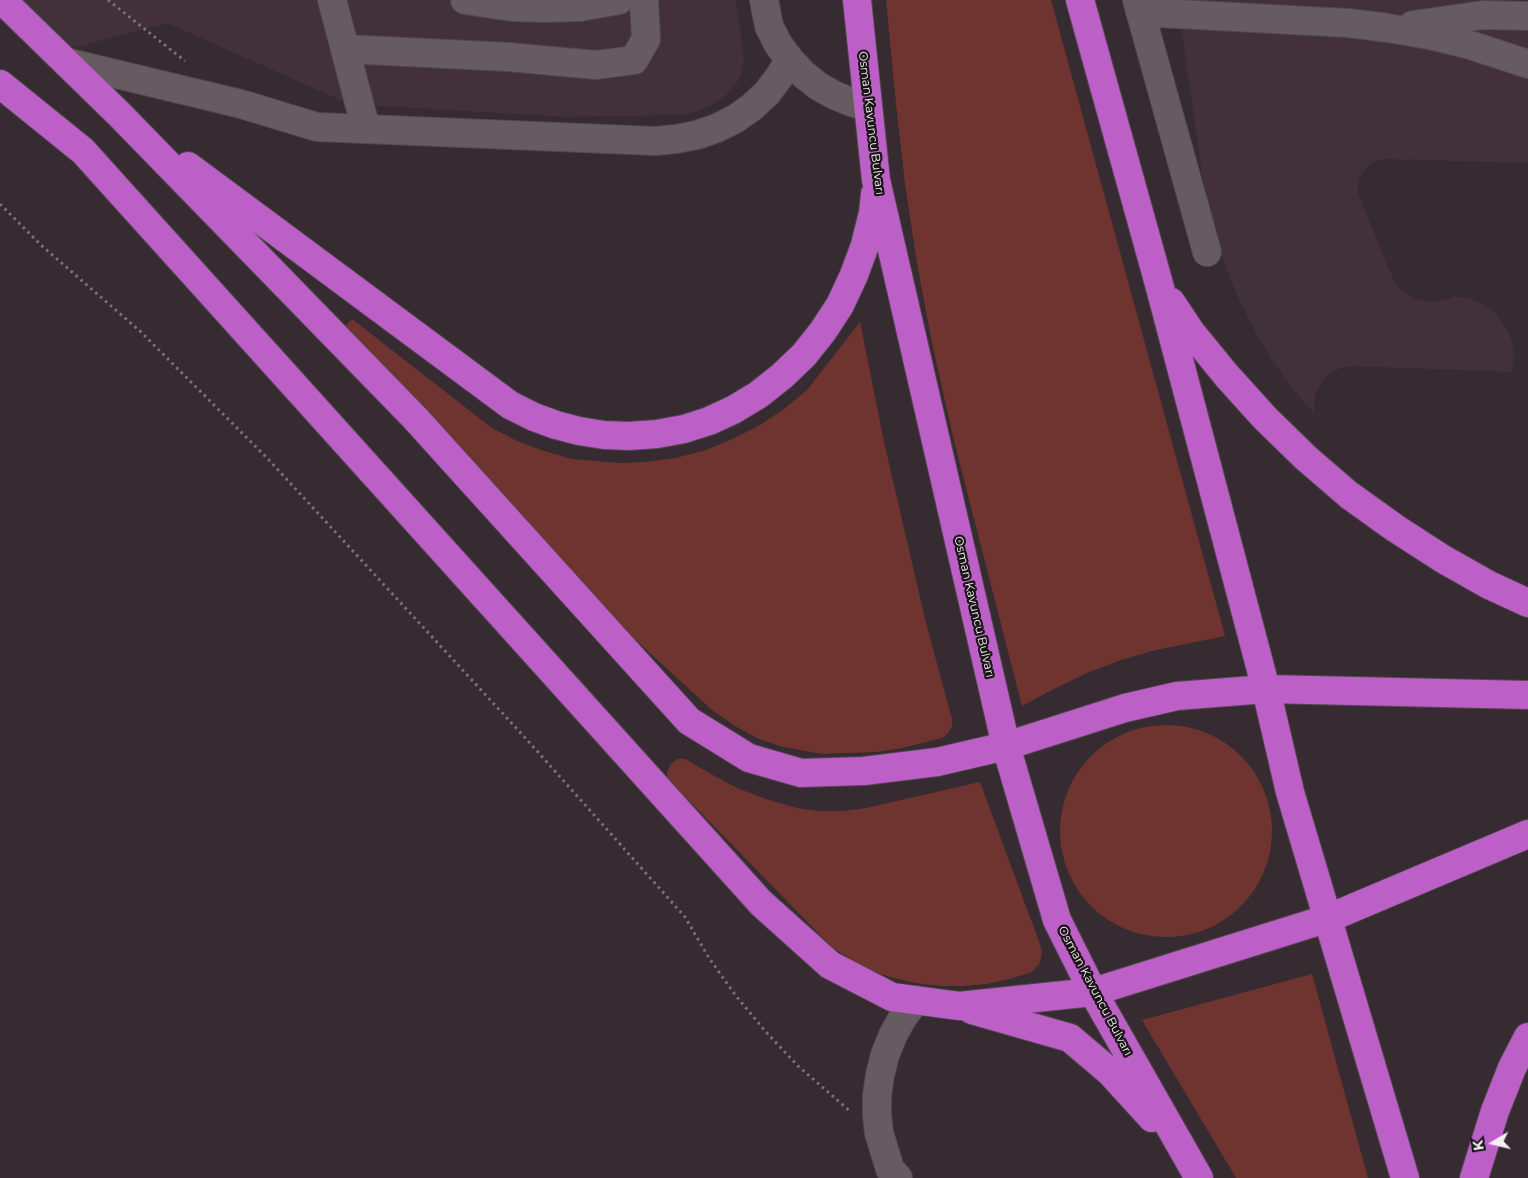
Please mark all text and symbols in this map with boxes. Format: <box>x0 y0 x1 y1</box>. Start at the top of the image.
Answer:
street label: Osman Kavuncu Bulvarı <box>855 50 887 196</box>
street label: Osman Kavuncu Bulvarı <box>951 535 997 679</box>
street label: Osman Kavuncu Bulvarı <box>1055 924 1135 1058</box>
north arrow <box>1468 1118 1518 1168</box>
text: K <box>1468 1139 1488 1152</box>

